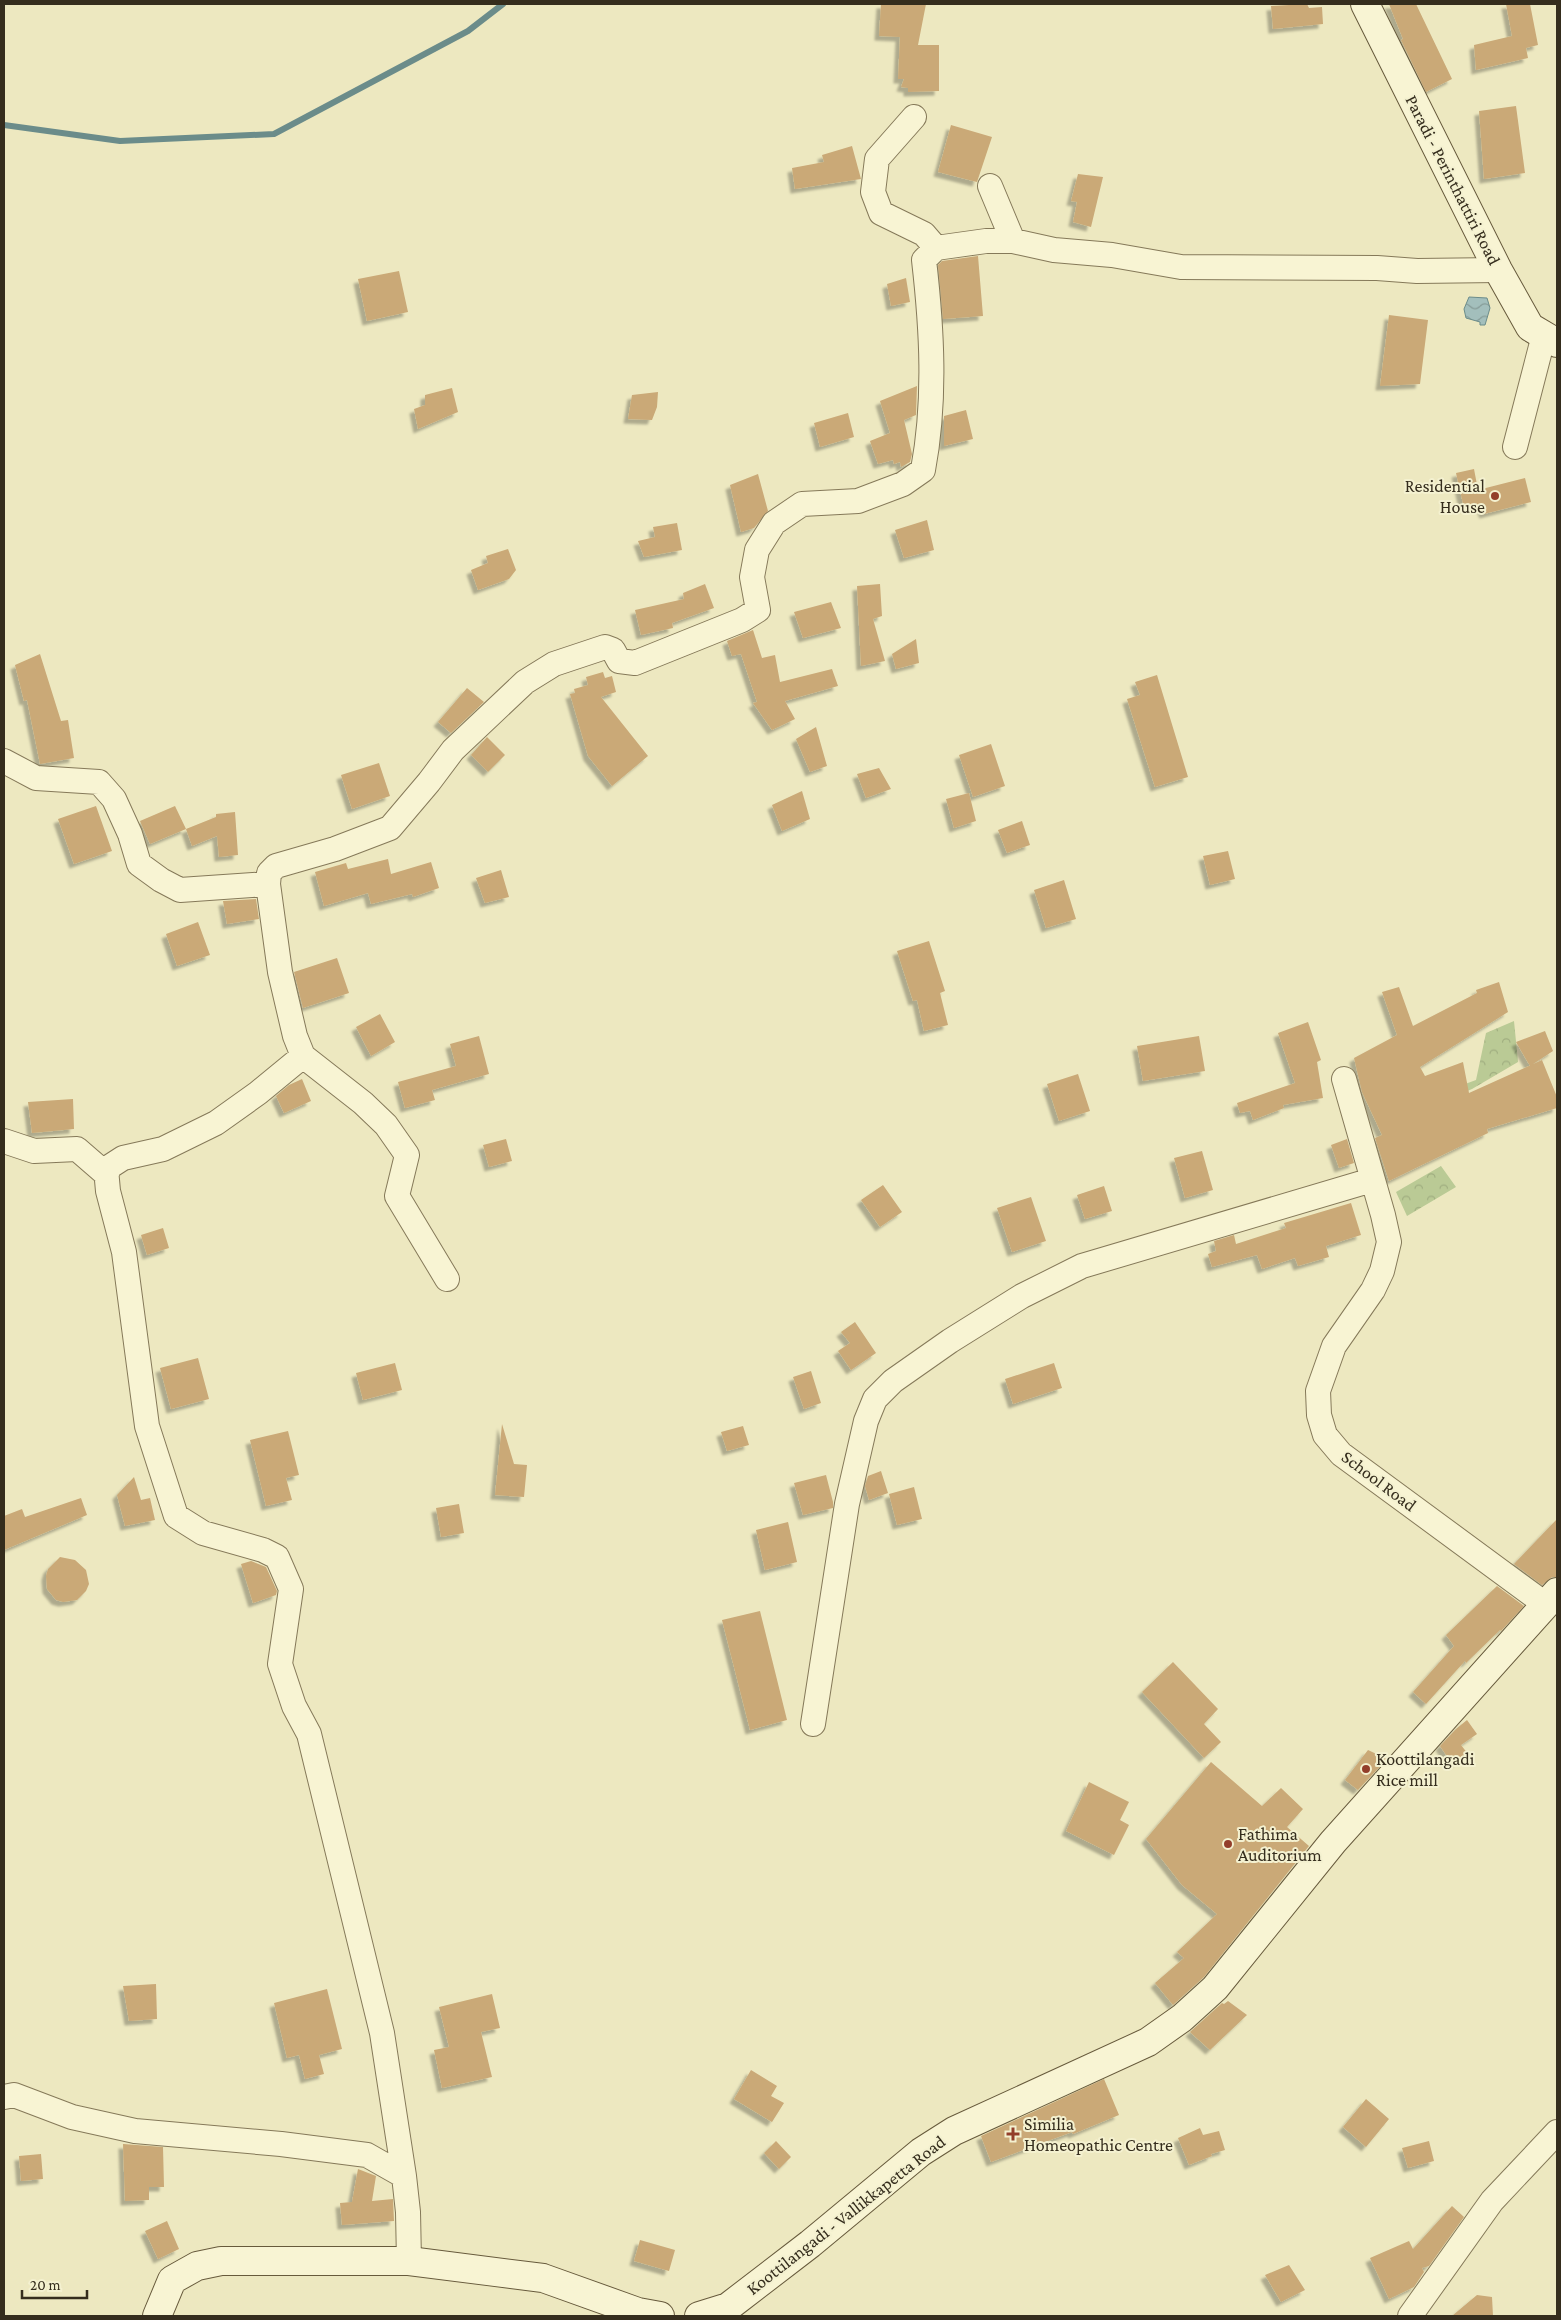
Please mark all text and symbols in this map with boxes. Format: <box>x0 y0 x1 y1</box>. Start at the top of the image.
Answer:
street label: Paradi - Perinthattiri Road <box>1401 92 1505 269</box>
place label: Residential House <box>1405 476 1485 517</box>
marker: Residential House <box>1489 490 1501 502</box>
street label: School Road <box>1338 1447 1421 1516</box>
place label: Koottilangadi Rice mill <box>1376 1749 1475 1790</box>
marker: Koottilangadi Rice mill <box>1360 1763 1372 1775</box>
place label: Fathima Auditorium <box>1238 1824 1322 1865</box>
marker: Fathima Auditorium <box>1222 1838 1234 1850</box>
place label: Similia Homeopathic Centre <box>1024 2114 1173 2155</box>
marker: Similia Homeopathic Centre <box>1006 2127 1020 2141</box>
street label: Koottilangadi - Vallikkapetta Road <box>743 2131 950 2299</box>
scale bar <box>22 2268 88 2300</box>
text: 20 m <box>30 2277 61 2293</box>

